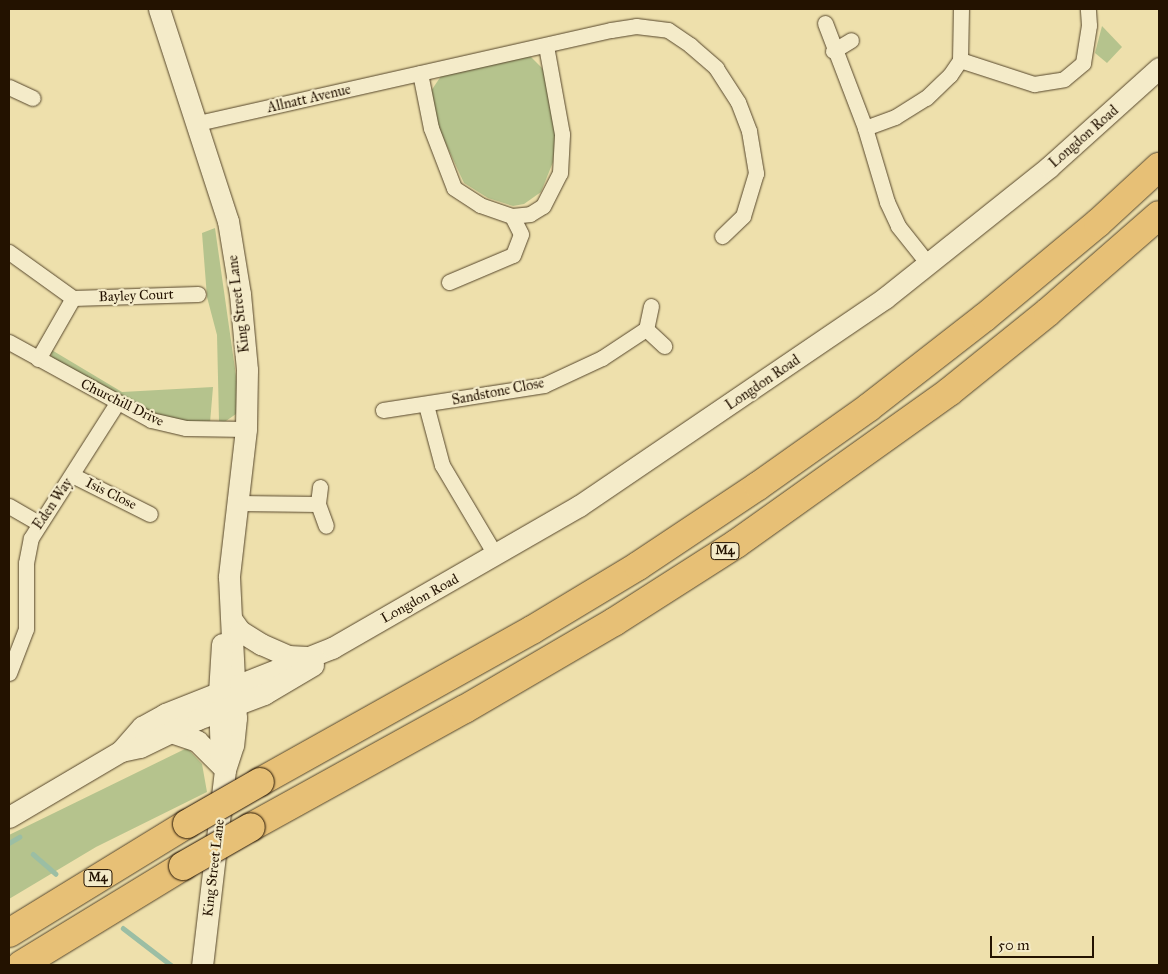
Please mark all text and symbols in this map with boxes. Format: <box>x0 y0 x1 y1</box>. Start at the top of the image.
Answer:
street label: Allnatt Avenue <box>265 81 353 117</box>
street label: Longdon Road <box>1046 102 1122 172</box>
street label: King Street Lane <box>225 254 253 354</box>
street label: Bayley Court <box>98 286 174 306</box>
street label: Longdon Road <box>723 352 803 414</box>
street label: Sandstone Close <box>450 375 546 409</box>
street label: Churchill Drive <box>78 376 166 430</box>
street label: Eden Way <box>30 475 76 533</box>
street label: Isis Close <box>83 475 139 513</box>
road number: M4 <box>710 542 740 560</box>
street label: Longdon Road <box>378 571 462 627</box>
street label: King Street Lane <box>200 818 228 918</box>
road number: M4 <box>83 868 113 888</box>
scale bar <box>993 926 1097 958</box>
text: 50 m <box>998 936 1030 954</box>

